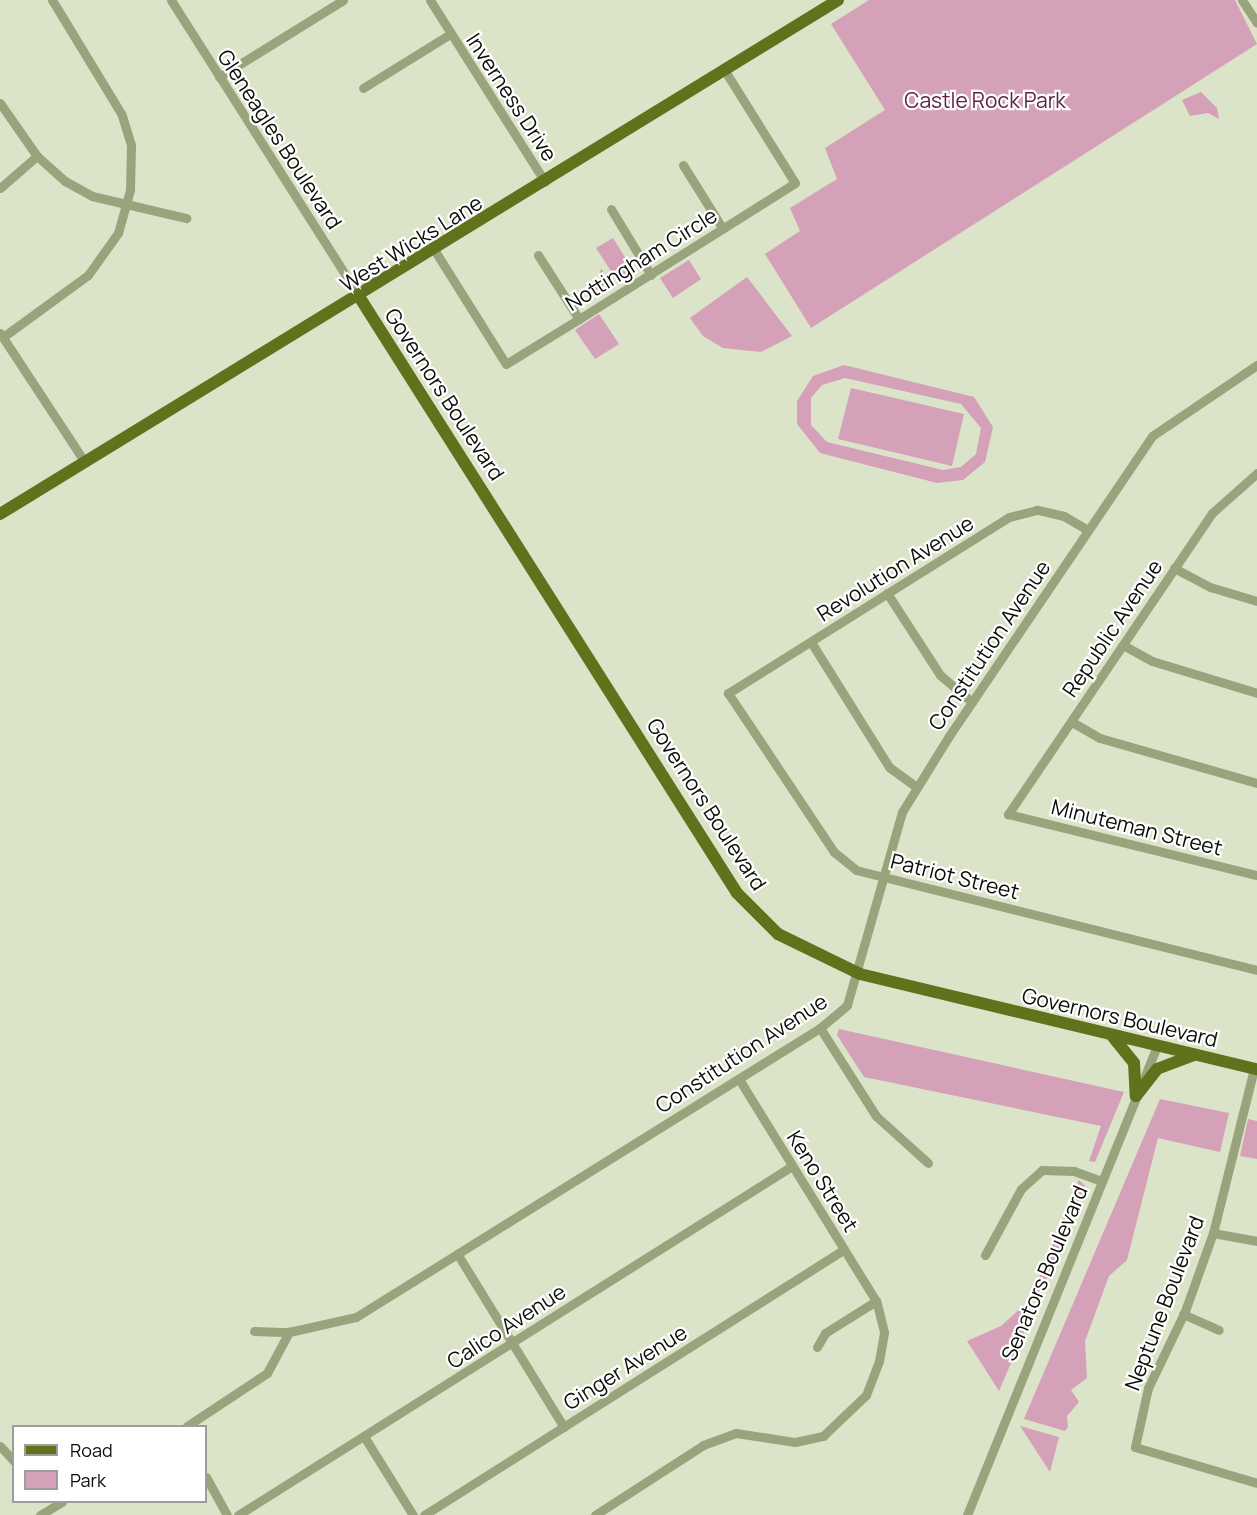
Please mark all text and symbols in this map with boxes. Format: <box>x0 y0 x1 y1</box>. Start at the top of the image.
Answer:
street label: Inverness Drive <box>461 28 563 166</box>
street label: Gleneagles Boulevard <box>213 45 347 233</box>
park label: Castle Rock Park <box>904 87 1066 113</box>
street label: West Wicks Lane <box>335 189 487 297</box>
street label: Nottingham Circle <box>561 202 721 316</box>
street label: Governors Boulevard <box>380 303 510 485</box>
street label: Revolution Avenue <box>812 510 978 626</box>
street label: Constitution Avenue <box>923 555 1055 735</box>
street label: Republic Avenue <box>1057 555 1167 701</box>
street label: Governors Boulevard <box>642 713 772 895</box>
street label: Minuteman Street <box>1049 794 1225 860</box>
street label: Patriot Street <box>888 848 1022 904</box>
street label: Governors Boulevard <box>1020 982 1220 1052</box>
street label: Constitution Avenue <box>651 988 831 1118</box>
street label: Keno Street <box>782 1126 864 1236</box>
street label: Senators Boulevard <box>996 1182 1092 1364</box>
street label: Neptune Boulevard <box>1119 1212 1209 1394</box>
street label: Calico Avenue <box>442 1278 570 1374</box>
street label: Ginger Avenue <box>559 1319 691 1415</box>
legend <box>12 1425 207 1503</box>
text: Road <box>70 1438 113 1462</box>
text: Park <box>70 1468 106 1492</box>

